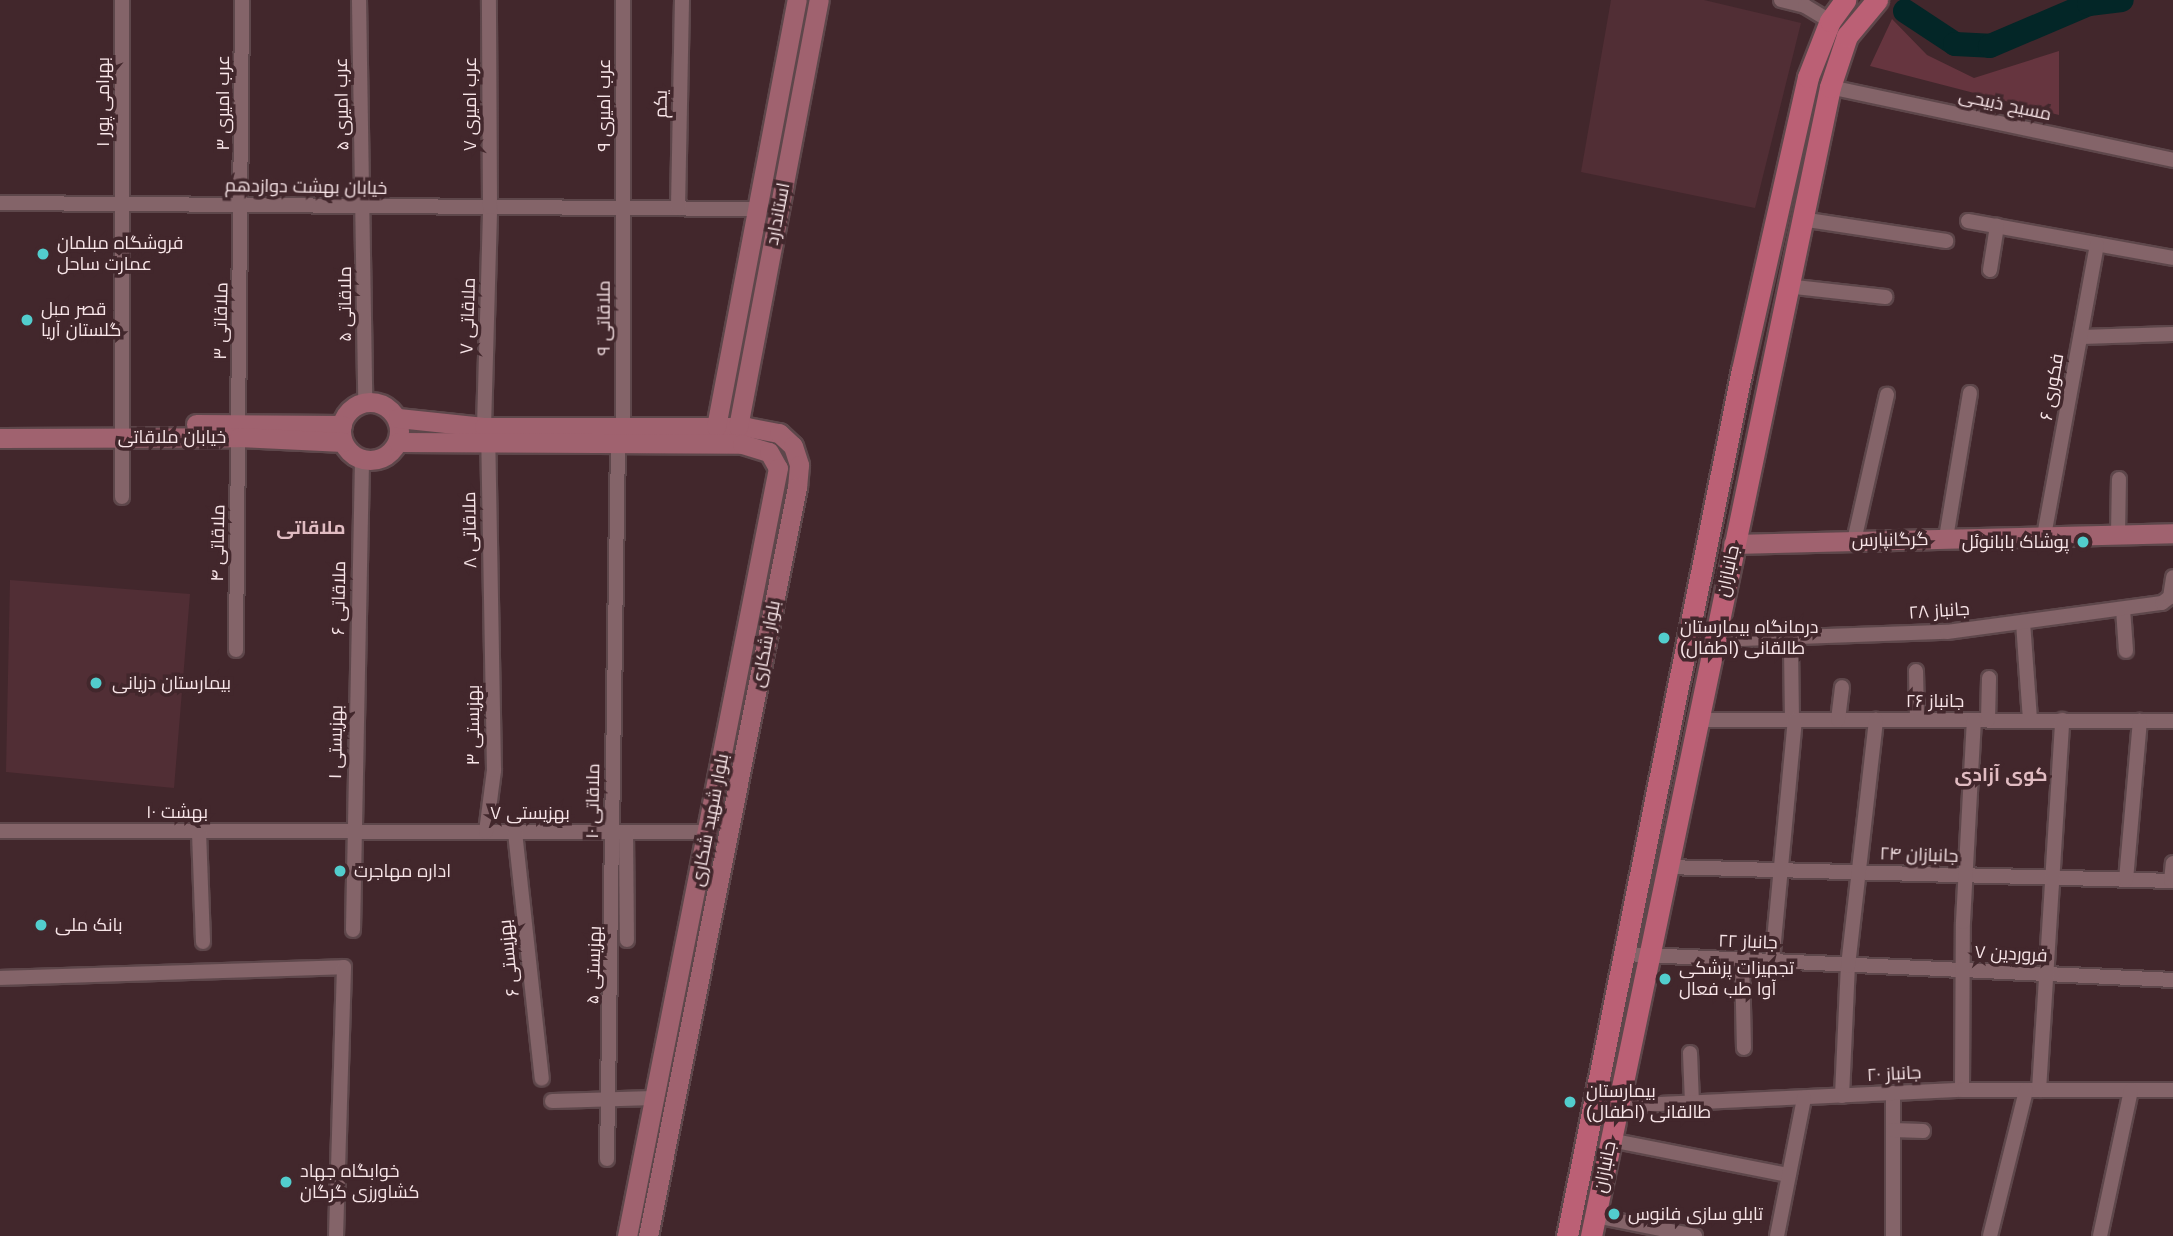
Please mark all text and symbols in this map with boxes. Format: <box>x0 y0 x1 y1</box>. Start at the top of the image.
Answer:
street label: ۳ عرب امیری <box>212 55 234 151</box>
street label: ۱ بهرامی پور <box>92 57 114 147</box>
street label: ۵ عرب امیری <box>330 57 354 151</box>
street label: ۷ عرب امیری <box>459 57 481 151</box>
street label: ۹ عرب امیری <box>593 59 615 151</box>
street label: مسیح ذبیحی <box>1957 85 2053 125</box>
street label: یکم <box>650 90 672 118</box>
street label: خیابان بهشت دوازدهم <box>225 175 387 199</box>
street label: استاندارد <box>761 181 795 247</box>
place label: فروشگاه مبلمان عمارت ساحل <box>57 233 183 276</box>
marker: فروشگاه مبلمان عمارت ساحل <box>35 246 51 262</box>
street label: ملاقاتی ۵ <box>334 266 356 342</box>
street label: ۷ ملاقاتی <box>456 277 480 355</box>
street label: ملاقاتی ۹ <box>593 281 615 355</box>
street label: ملاقاتی ۳ <box>210 282 232 360</box>
place label: قصر مبل گلستان آریا <box>41 299 121 342</box>
marker: قصر مبل گلستان آریا <box>19 312 35 328</box>
street label: فکوری ۶ <box>2035 352 2069 422</box>
street label: خیابان ملاقاتی <box>118 426 226 448</box>
street label: ملاقاتی ۸ <box>459 491 481 569</box>
street label: ملاقاتی ۴ <box>207 504 229 582</box>
district label: ملاقاتی <box>276 517 346 539</box>
street label: گرگانپارس <box>1851 529 1929 551</box>
place label: پوشاک بابانوئل <box>1962 531 2069 553</box>
marker: پوشاک بابانوئل <box>2075 534 2091 550</box>
street label: جانبازان <box>1712 543 1744 599</box>
street label: ۶ ملاقاتی <box>328 561 350 635</box>
street label: جانباز ۲۸ <box>1908 598 1970 624</box>
street label: بلوار شکاری <box>747 599 785 689</box>
place label: درمانگاه بیمارستان طالقانی (اطفال) <box>1680 617 1818 660</box>
marker: درمانگاه بیمارستان طالقانی (اطفال) <box>1654 628 1674 648</box>
place label: بیمارستان دزیانی <box>112 672 231 694</box>
marker: بیمارستان دزیانی <box>86 673 106 693</box>
street label: ۳ بهزیستی <box>462 685 484 765</box>
street label: جانباز ۲۶ <box>1906 690 1964 712</box>
street label: بهزیستی ۱ <box>325 705 347 779</box>
street label: بلوار شهید شکاری <box>687 752 733 888</box>
street label: ۱۰ ملاقاتی <box>582 763 604 839</box>
district label: کوی آزادی <box>1954 764 2048 786</box>
street label: بهشت ۱۰ <box>146 801 208 823</box>
street label: ۷ بهزیستی <box>490 802 570 824</box>
street label: جانبازان ۲۴ <box>1879 843 1959 867</box>
place label: اداره مهاجرت <box>354 860 451 882</box>
marker: اداره مهاجرت <box>332 863 348 879</box>
place label: بانک ملی <box>55 914 123 936</box>
marker: بانک ملی <box>33 917 49 933</box>
street label: بهزیستی ۶ <box>494 918 524 998</box>
street label: ۵ بهزیستی <box>582 925 606 1005</box>
street label: ۲۲ جانباز <box>1718 930 1778 954</box>
street label: فروردین ۷ <box>1974 941 2048 967</box>
place label: تجهیزات پزشکی آوا طب فعال <box>1679 958 1794 1000</box>
marker: تجهیزات پزشکی آوا طب فعال <box>1657 971 1673 987</box>
street label: ۲۰ جانباز <box>1866 1062 1922 1086</box>
place label: بیمارستان طالقانی (اطفال) <box>1586 1081 1711 1124</box>
marker: بیمارستان طالقانی (اطفال) <box>1560 1092 1580 1112</box>
street label: جانبازان <box>1589 1139 1621 1195</box>
place label: خوابگاه جهاد کشاورزی گرگان <box>300 1161 419 1204</box>
marker: خوابگاه جهاد کشاورزی گرگان <box>278 1174 294 1190</box>
place label: تابلو سازی فانوس <box>1628 1203 1763 1225</box>
marker: تابلو سازی فانوس <box>1606 1206 1622 1222</box>

